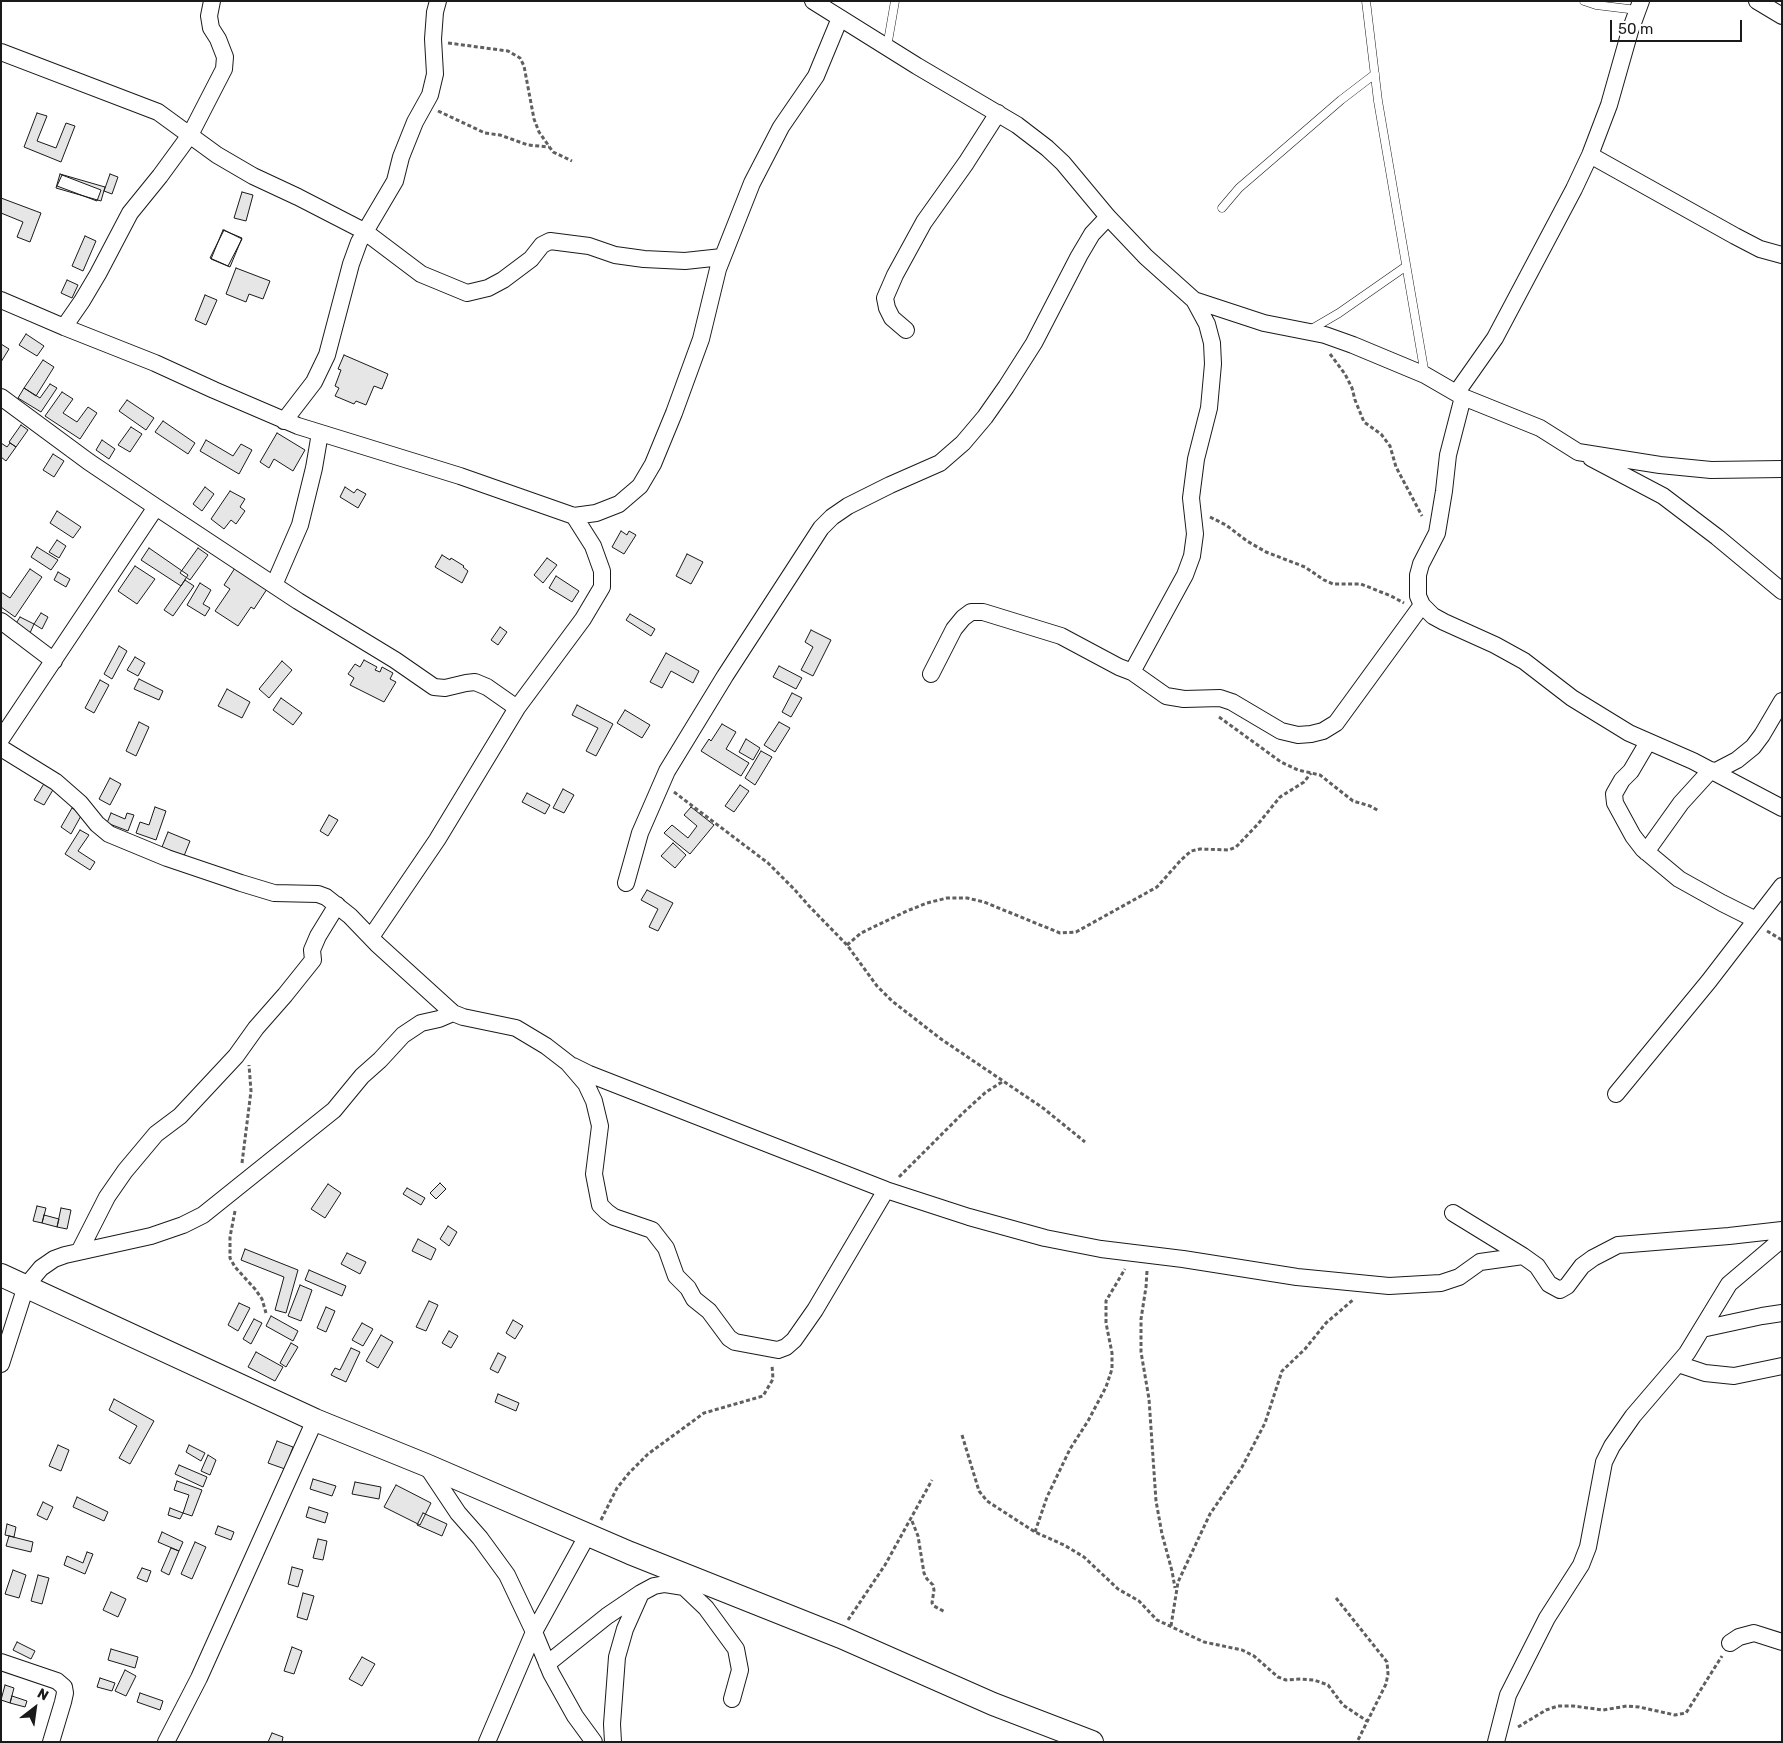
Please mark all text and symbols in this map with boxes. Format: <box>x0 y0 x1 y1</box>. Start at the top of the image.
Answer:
scale bar <box>1613 10 1746 42</box>
text: 50 m <box>1618 20 1653 38</box>
north arrow <box>10 1683 60 1733</box>
text: N <box>34 1685 51 1704</box>

